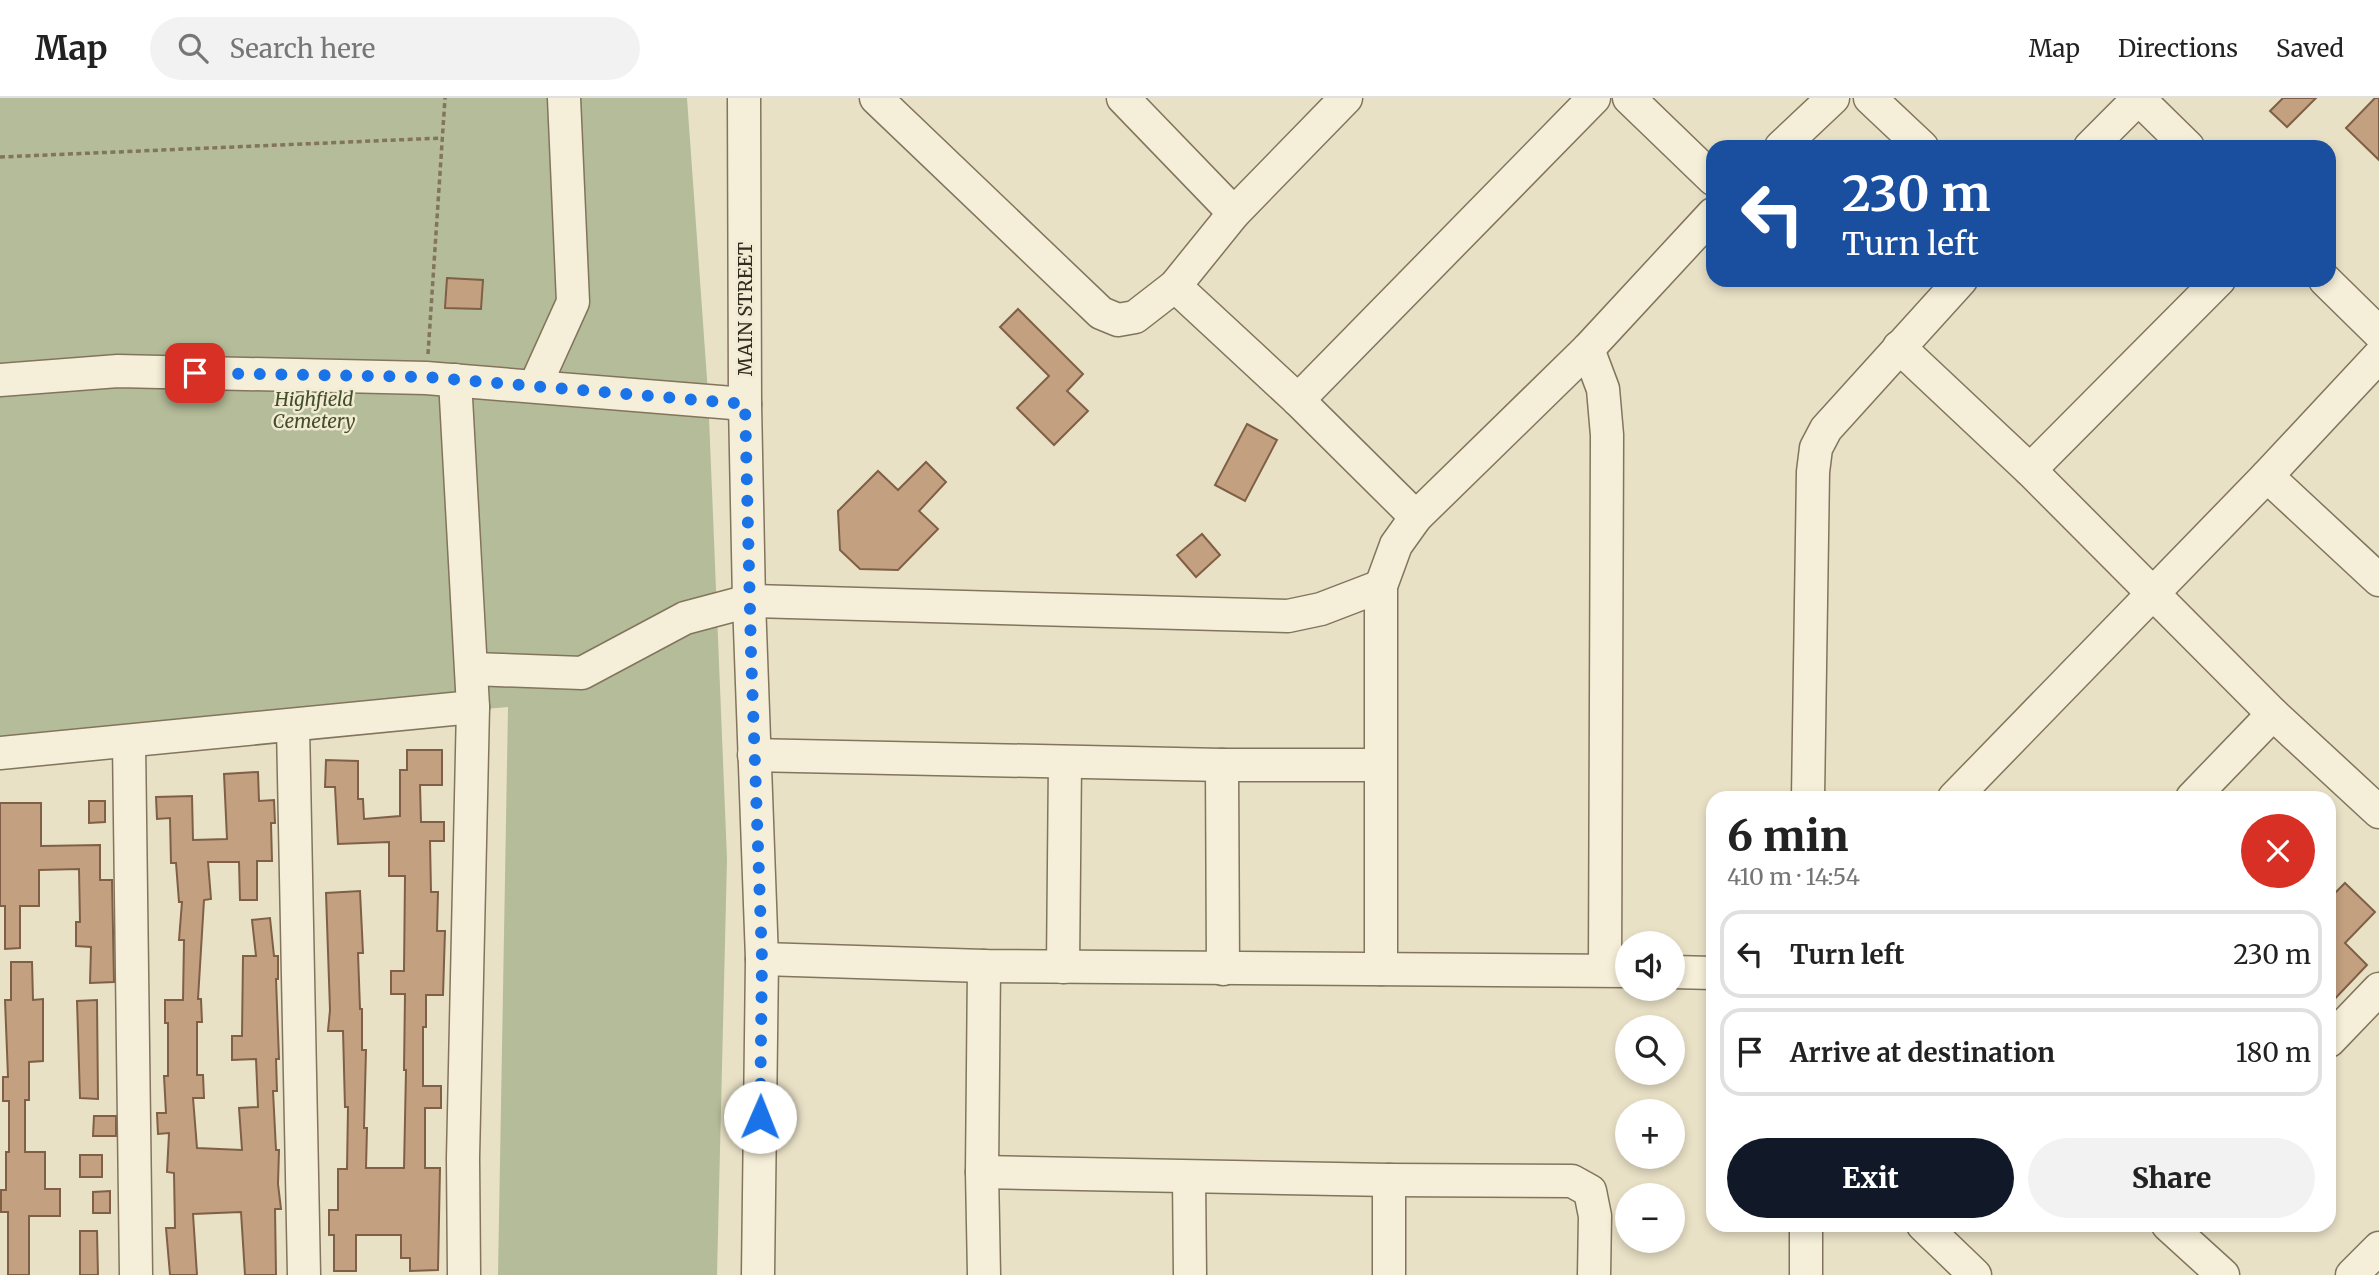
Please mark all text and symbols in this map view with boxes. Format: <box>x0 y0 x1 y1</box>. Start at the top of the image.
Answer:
search box <box>150 17 640 80</box>
text: Map <box>35 28 108 69</box>
icon: search <box>174 29 212 67</box>
text: Search here <box>230 32 375 65</box>
text: Map <box>2029 33 2080 64</box>
text: Directions <box>2118 33 2238 64</box>
text: Saved <box>2276 33 2344 64</box>
text: 230 m <box>1842 163 1990 224</box>
icon: left <box>1727 168 1818 259</box>
text: Turn left <box>1842 224 1979 264</box>
street label: MAIN STREET <box>733 242 757 376</box>
pin <box>165 343 225 403</box>
icon: arrive <box>176 354 214 392</box>
park label: Highfield Cemetery <box>273 387 355 433</box>
text: 6 min <box>1727 810 1849 862</box>
button: close <box>2241 814 2315 888</box>
text: 410 m · 14:54 <box>1727 862 1860 891</box>
map controls <box>1615 931 1685 1253</box>
button: sound <box>1615 931 1685 1001</box>
icon: left <box>1731 935 1769 973</box>
text: Turn left <box>1790 938 1904 971</box>
text: 230 m <box>2233 938 2311 971</box>
button: search <box>1615 1015 1685 1085</box>
icon: arrive <box>1731 1033 1769 1071</box>
text: Arrive at destination <box>1790 1036 2055 1069</box>
text: 180 m <box>2236 1036 2311 1069</box>
position arrow <box>723 1080 797 1154</box>
button: + <box>1615 1099 1685 1169</box>
button: Exit <box>1727 1138 2014 1218</box>
button: Share <box>2028 1138 2315 1218</box>
button: − <box>1615 1183 1685 1253</box>

